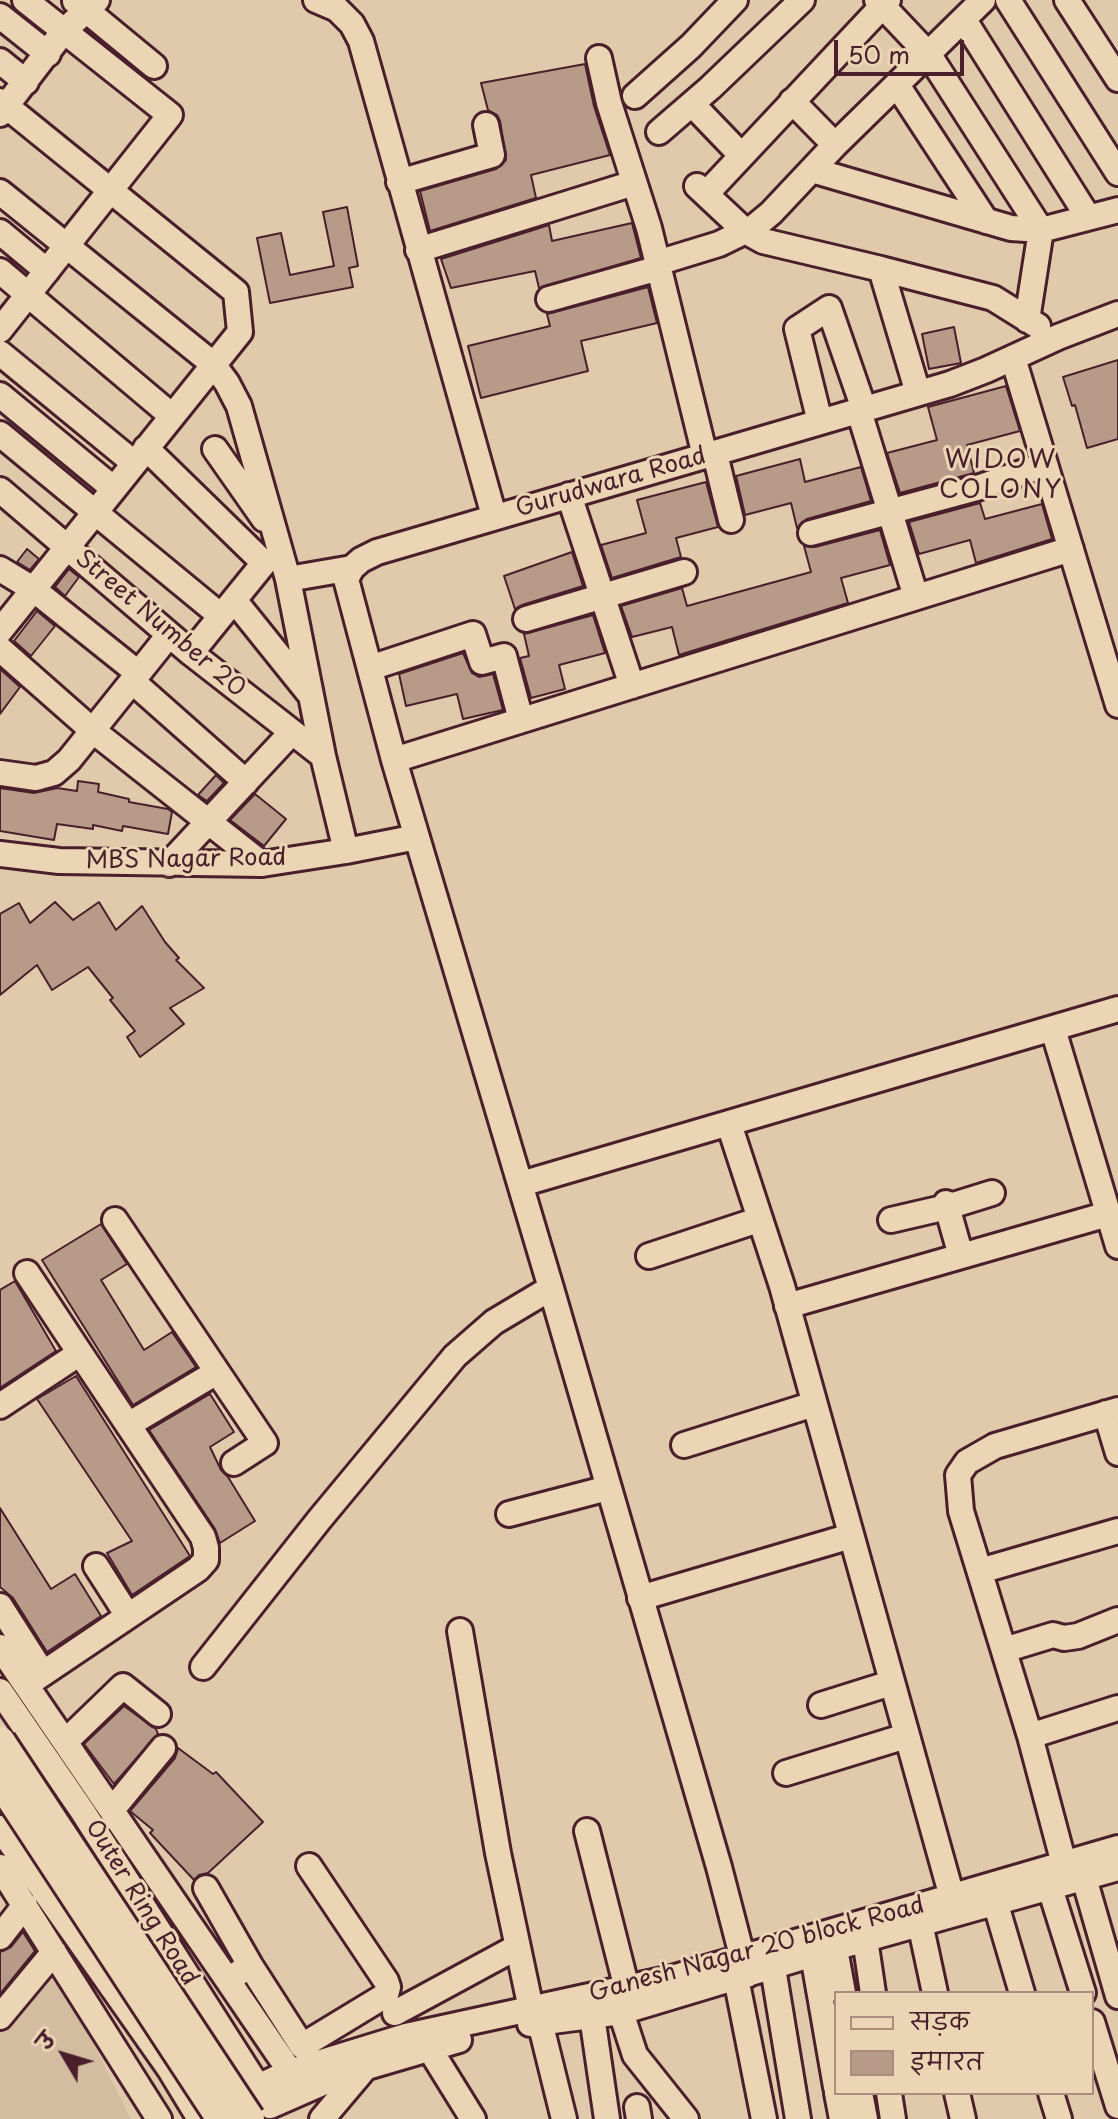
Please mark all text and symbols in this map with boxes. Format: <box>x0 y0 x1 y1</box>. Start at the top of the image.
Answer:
scale bar <box>838 24 968 74</box>
text: 50 m <box>848 36 910 72</box>
street label: Gurudwara Road <box>512 442 710 524</box>
district label: WIDOW COLONY <box>940 445 1062 506</box>
street label: Street Number 20 <box>69 544 251 704</box>
street label: MBS Nagar Road <box>85 844 287 876</box>
street label: Outer Ring Road <box>78 1815 204 1991</box>
street label: Ganesh Nagar 20 block Road <box>586 1891 928 2009</box>
legend <box>834 1991 1094 2095</box>
text: सड़क <box>910 2002 969 2038</box>
north arrow <box>24 2015 104 2095</box>
text: उ <box>27 2024 62 2056</box>
text: इमारत <box>910 2042 983 2078</box>

